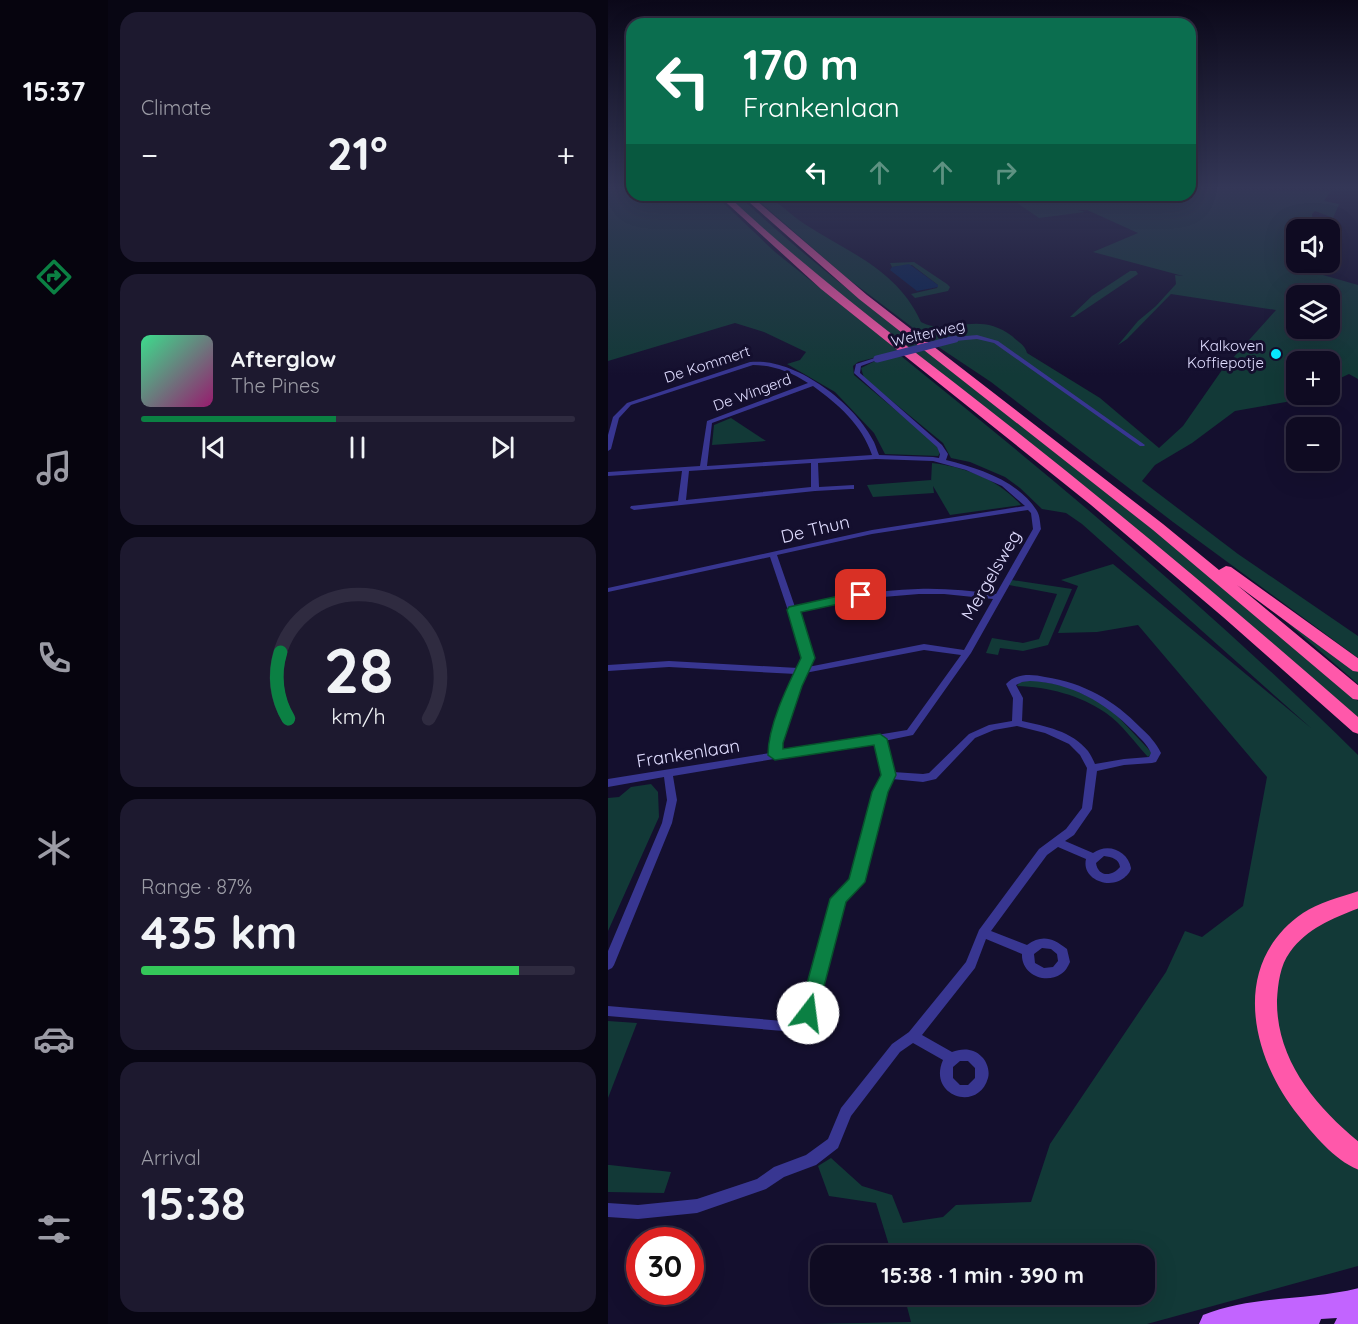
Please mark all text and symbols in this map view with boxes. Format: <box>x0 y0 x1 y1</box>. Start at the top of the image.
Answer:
text: 170 m <box>743 38 859 91</box>
icon: left <box>644 42 722 120</box>
text: 15:37 <box>23 74 85 108</box>
text: Frankenlaan <box>743 90 900 124</box>
text: Climate <box>141 95 211 120</box>
text: 21° <box>327 125 388 181</box>
text: − <box>141 134 158 175</box>
text: + <box>556 134 575 175</box>
icon: left <box>800 156 833 189</box>
icon: ahead <box>863 156 896 189</box>
icon: ahead <box>926 156 959 189</box>
icon: right <box>989 156 1022 189</box>
map controls <box>1286 219 1340 471</box>
button: sound <box>1286 219 1340 273</box>
icon: directions <box>33 256 75 298</box>
button: layers <box>1286 285 1340 339</box>
street label: Welterweg <box>889 315 967 351</box>
place label: Kalkoven Koffiepotje <box>1187 336 1264 372</box>
street label: De Kommert <box>662 341 752 387</box>
text: Afterglow <box>231 345 336 373</box>
marker: Kalkoven Koffiepotje <box>1269 347 1283 361</box>
button: + <box>1286 351 1340 405</box>
street label: De Wingerd <box>710 369 794 415</box>
text: The Pines <box>231 373 320 398</box>
button: − <box>1286 417 1340 471</box>
icon: previous <box>197 431 230 464</box>
icon: pause <box>341 431 374 464</box>
icon: next <box>486 431 519 464</box>
icon: music <box>33 447 75 489</box>
street label: De Thun <box>778 510 852 548</box>
street label: Mergelsweg <box>956 526 1026 624</box>
pin <box>835 569 886 620</box>
icon: arrive <box>844 578 877 611</box>
text: 28 <box>323 631 393 709</box>
icon: phone <box>33 637 75 679</box>
text: km/h <box>331 703 385 729</box>
street label: Frankenlaan <box>635 733 741 773</box>
icon: climate <box>33 827 75 869</box>
text: Range · 87% <box>141 874 252 899</box>
text: 435 km <box>141 904 297 960</box>
position arrow <box>776 981 840 1045</box>
icon: car <box>33 1018 75 1060</box>
text: Arrival <box>141 1145 201 1170</box>
text: 15:38 <box>141 1175 246 1231</box>
icon: filters <box>33 1208 75 1250</box>
speed limit sign: 30 <box>626 1227 704 1305</box>
text: 15:38 · 1 min · 390 m <box>881 1261 1084 1289</box>

